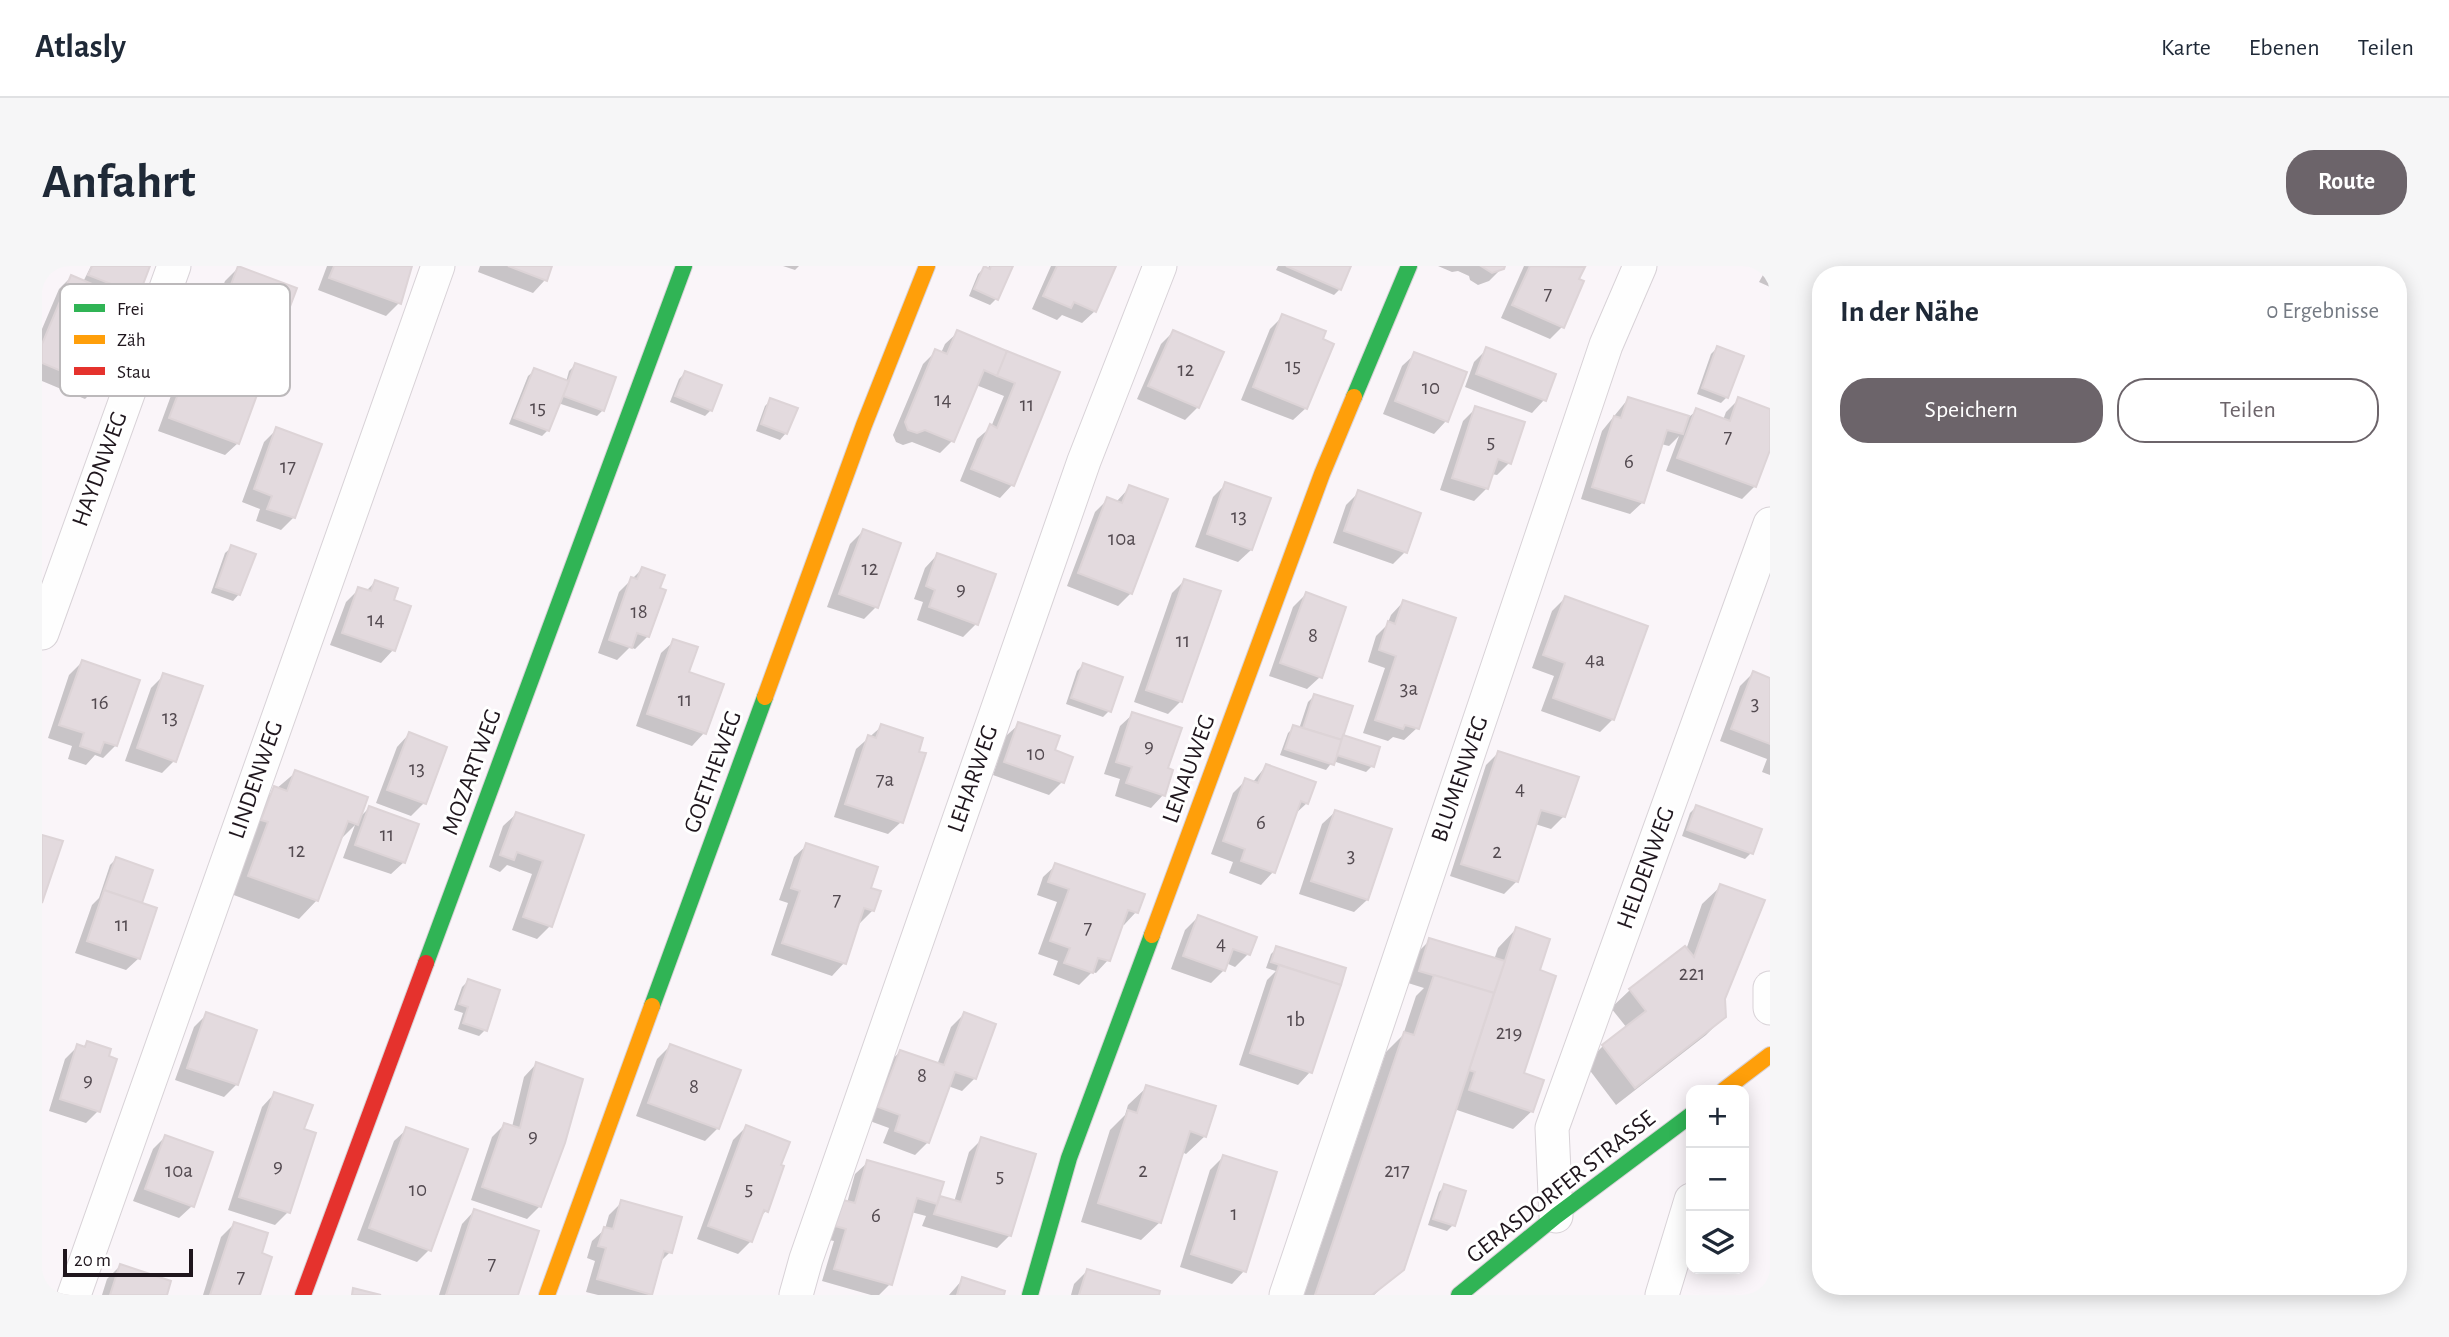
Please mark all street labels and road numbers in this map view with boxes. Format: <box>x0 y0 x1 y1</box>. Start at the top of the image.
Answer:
street label: HAYDNWEG <box>68 408 132 530</box>
street label: MOZARTWEG <box>438 706 506 838</box>
street label: GOETHEWEG <box>680 708 746 836</box>
street label: LENAUWEG <box>1158 712 1220 826</box>
street label: BLUMENWEG <box>1427 713 1493 845</box>
street label: LINDENWEG <box>225 718 287 842</box>
street label: LEHARWEG <box>943 722 1003 836</box>
street label: HELDENWEG <box>1613 804 1679 932</box>
street label: GERASDORFER STRASSE <box>1462 1106 1660 1268</box>

